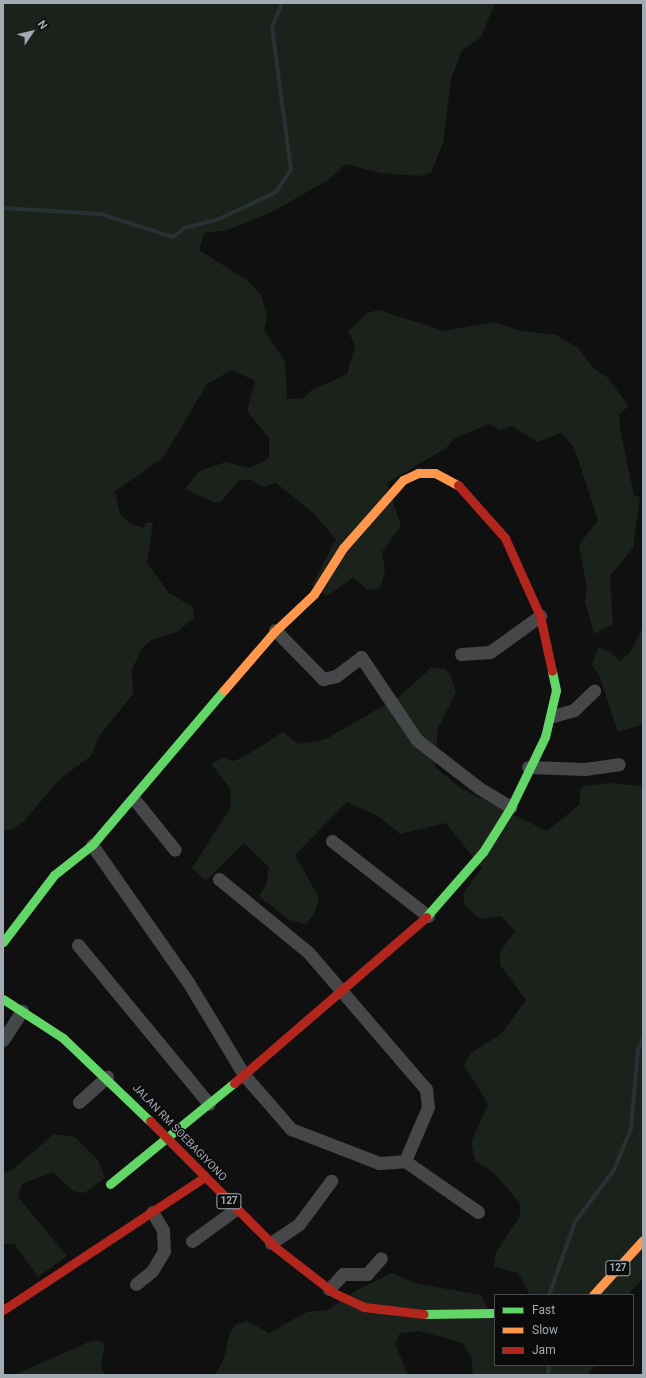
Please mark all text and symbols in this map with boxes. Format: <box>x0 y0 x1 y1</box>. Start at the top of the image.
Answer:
north arrow <box>12 12 52 52</box>
text: N <box>35 18 50 32</box>
street label: JALAN RM SOEBAGIYONO <box>129 1082 229 1184</box>
road number: 127 <box>216 1193 242 1209</box>
road number: 127 <box>605 1260 631 1276</box>
legend <box>494 1294 634 1366</box>
text: Fast <box>532 1303 555 1317</box>
text: Slow <box>532 1323 558 1337</box>
text: Jam <box>532 1343 556 1357</box>

